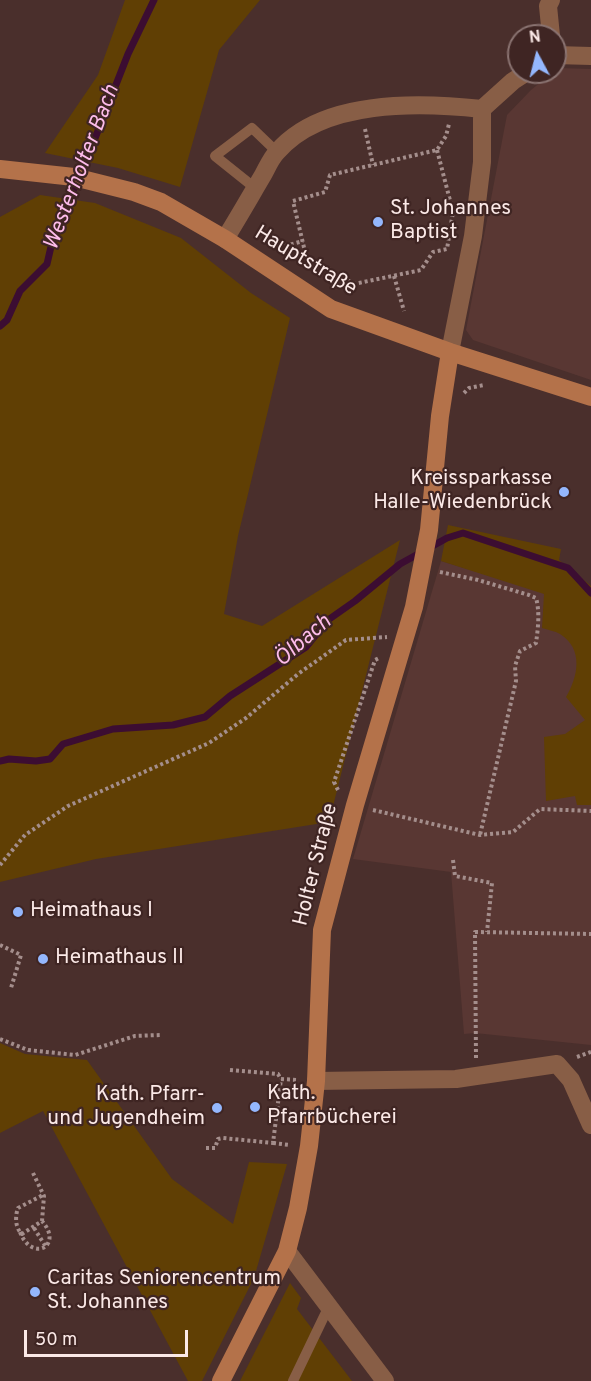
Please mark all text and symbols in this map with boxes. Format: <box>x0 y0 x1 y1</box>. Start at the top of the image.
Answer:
north arrow <box>507 24 567 84</box>
text: N <box>528 27 542 49</box>
water label: Westerholter Bach <box>39 82 127 254</box>
place label: St. Johannes Baptist <box>390 197 511 247</box>
marker: St. Johannes Baptist <box>371 215 385 229</box>
street label: Hauptstraße <box>249 222 361 302</box>
place label: Kreissparkasse Halle-Wiedenbrück <box>373 467 552 517</box>
marker: Kreissparkasse Halle-Wiedenbrück <box>557 485 571 499</box>
water label: Ölbach <box>270 610 338 674</box>
street label: Holter Straße <box>290 801 344 929</box>
place label: Heimathaus I <box>30 899 153 925</box>
marker: Heimathaus I <box>11 905 25 919</box>
place label: Heimathaus II <box>55 946 184 972</box>
marker: Heimathaus II <box>36 952 50 966</box>
place label: Kath. Pfarrbücherei <box>267 1082 397 1132</box>
place label: Kath. Pfarr- und Jugendheim <box>47 1083 205 1133</box>
marker: Kath. Pfarrbücherei <box>248 1100 262 1114</box>
marker: Kath. Pfarr- und Jugendheim <box>210 1101 224 1115</box>
place label: Caritas Seniorencentrum St. Johannes <box>47 1267 281 1317</box>
marker: Caritas Seniorencentrum St. Johannes <box>28 1285 42 1299</box>
scale bar <box>27 1318 190 1356</box>
text: 50 m <box>35 1329 77 1352</box>

